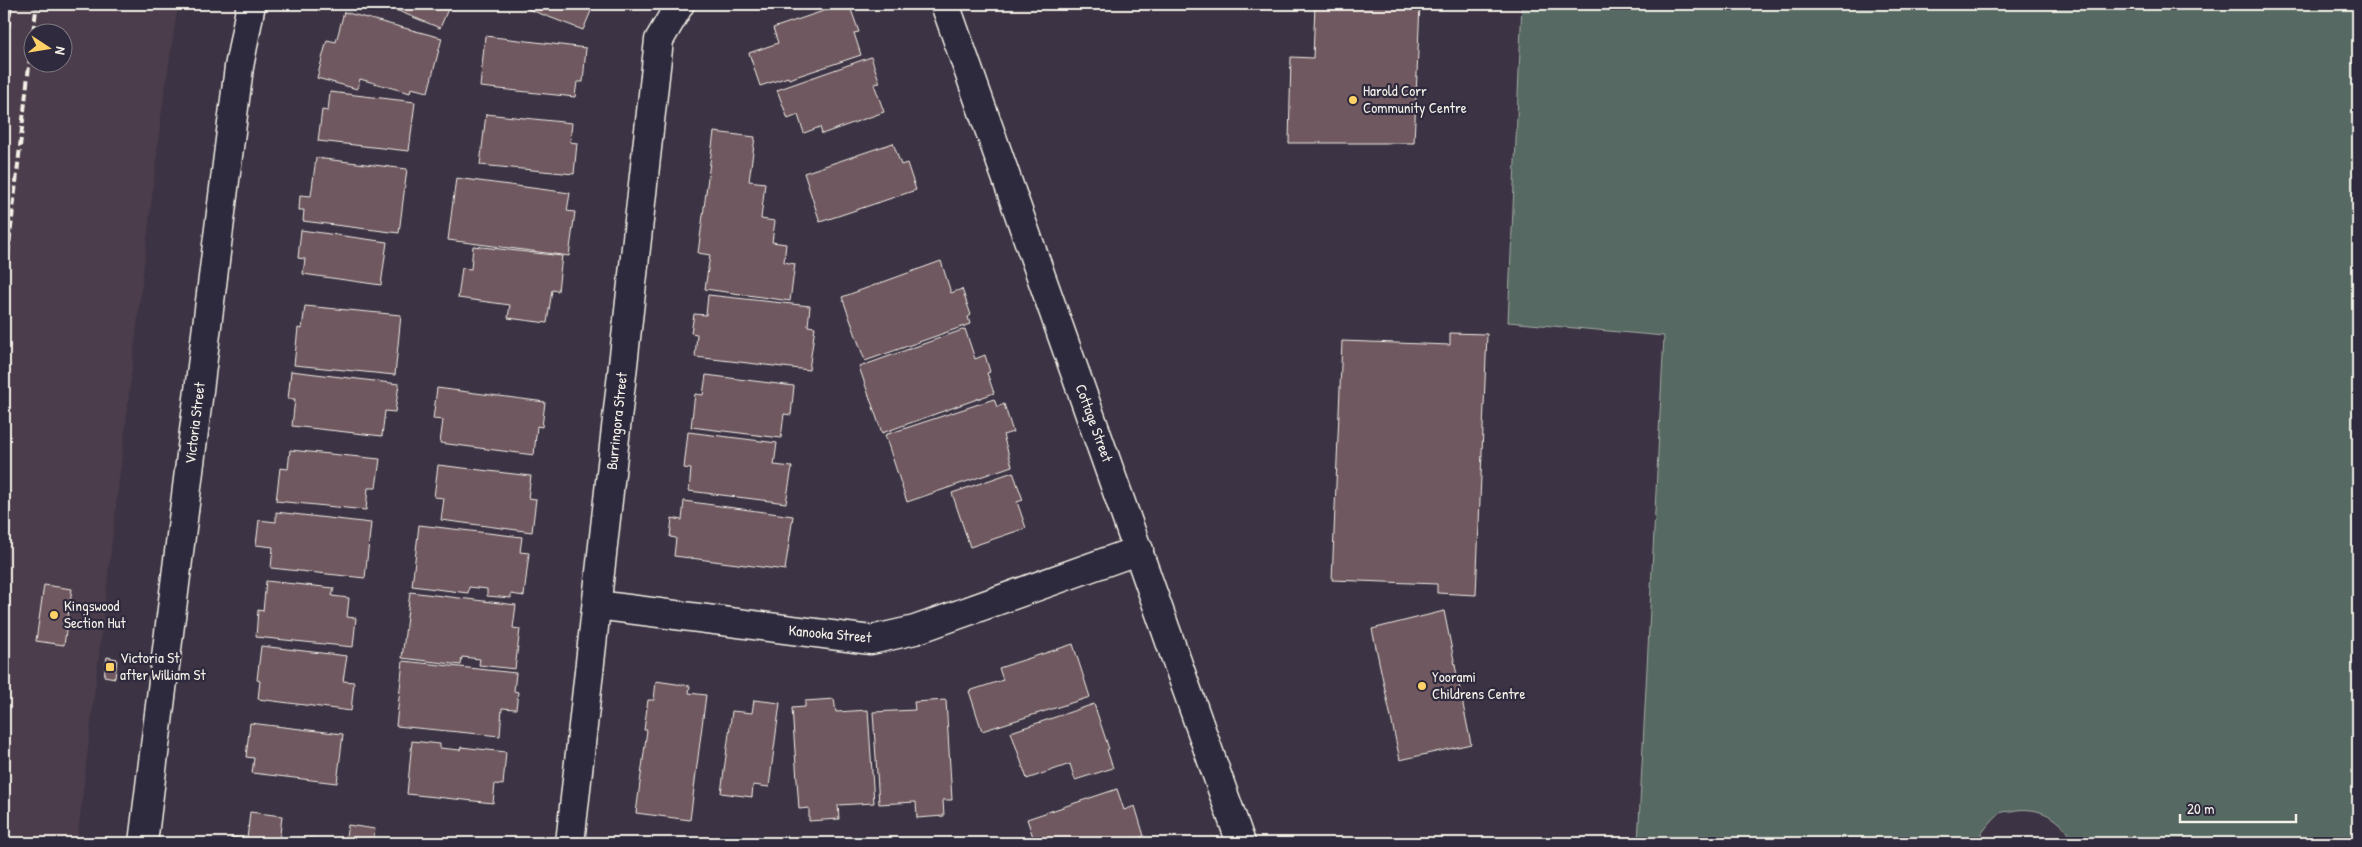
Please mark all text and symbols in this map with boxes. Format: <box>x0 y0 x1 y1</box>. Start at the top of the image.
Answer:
north arrow <box>22 22 72 72</box>
text: N <box>51 45 71 57</box>
place label: Harold Corr Community Centre <box>1363 80 1467 118</box>
marker: Harold Corr Community Centre <box>1347 94 1359 106</box>
street label: Burringora Street <box>601 370 632 471</box>
street label: Victoria Street <box>179 380 210 465</box>
street label: Cottage Street <box>1071 381 1119 465</box>
place label: Kingswood Section Hut <box>64 595 126 633</box>
marker: Kingswood Section Hut <box>48 609 60 621</box>
street label: Kanooka Street <box>788 619 873 648</box>
place label: Victoria St after William St <box>120 647 206 685</box>
marker: Victoria St after William St <box>104 661 116 673</box>
place label: Yoorami Childrens Centre <box>1432 666 1525 704</box>
marker: Yoorami Childrens Centre <box>1416 680 1428 692</box>
scale bar <box>2180 792 2296 824</box>
text: 20 m <box>2187 798 2214 819</box>

